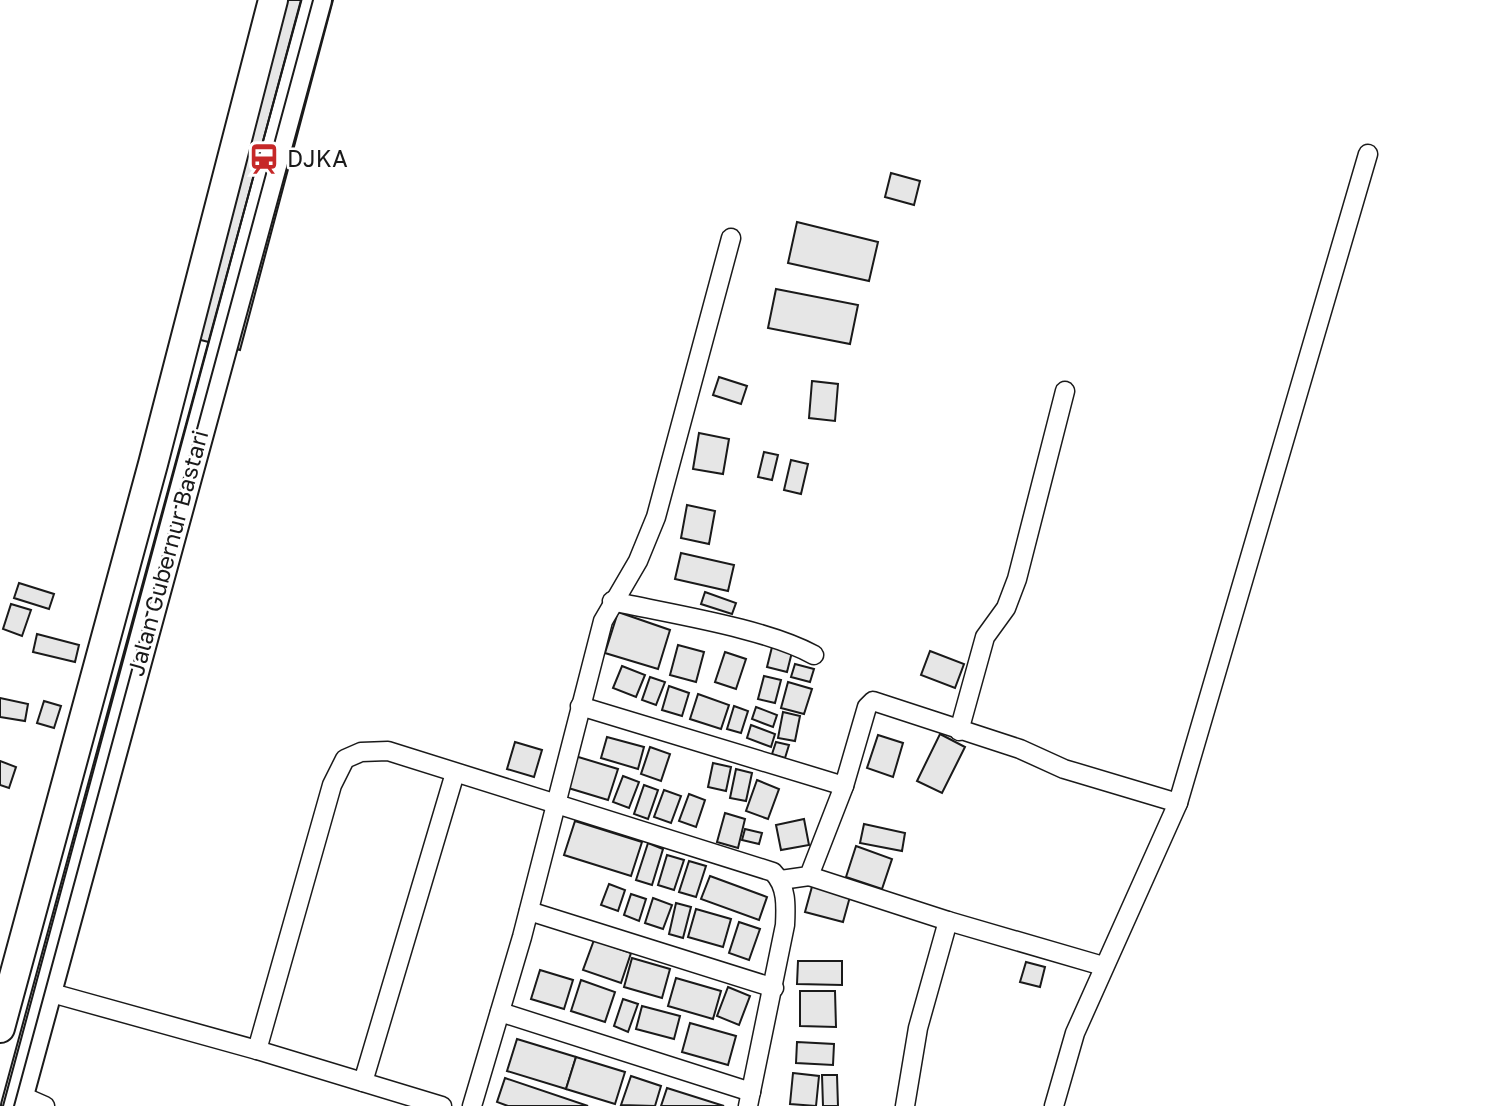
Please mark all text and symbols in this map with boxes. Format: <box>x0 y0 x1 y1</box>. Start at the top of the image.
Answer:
station icon: DJKA <box>247 142 281 176</box>
place label: DJKA <box>287 144 348 172</box>
street label: Jalan Gubernur Bastari <box>121 427 213 679</box>

